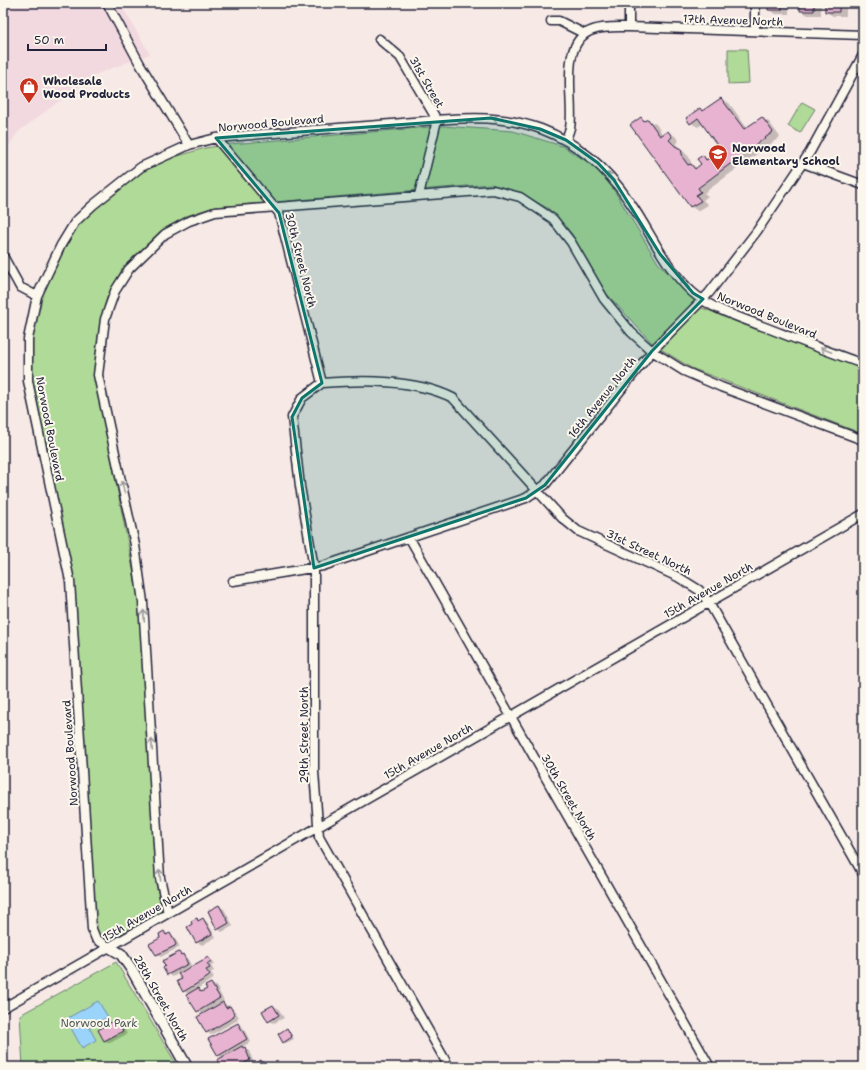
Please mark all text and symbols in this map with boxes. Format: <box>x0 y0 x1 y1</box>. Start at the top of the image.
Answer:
street label: 17th Avenue North <box>682 11 784 30</box>
scale bar <box>28 26 106 52</box>
text: 50 m <box>34 32 64 48</box>
street label: 31st Street <box>406 54 448 111</box>
place label: Wholesale Wood Products <box>43 74 130 102</box>
shop icon: Wholesale Wood Products <box>18 76 40 104</box>
street label: Norwood Boulevard <box>217 111 325 136</box>
one-way arrow <box>492 115 505 123</box>
place label: Norwood Elementary School <box>732 141 840 169</box>
school or university icon: Norwood Elementary School <box>707 143 729 171</box>
one-way arrow <box>606 172 616 182</box>
street label: 30th Street North <box>281 211 320 309</box>
one-way arrow <box>681 278 690 289</box>
street label: Norwood Boulevard <box>715 289 819 342</box>
one-way arrow <box>821 346 833 354</box>
street label: 16th Avenue North <box>565 353 640 441</box>
street label: Norwood Boulevard <box>32 376 67 483</box>
one-way arrow <box>118 481 126 494</box>
street label: 31st Street North <box>604 526 694 579</box>
street label: 15th Avenue North <box>661 559 755 622</box>
one-way arrow <box>141 610 148 623</box>
street label: 29th Street North <box>297 686 312 784</box>
street label: Norwood Boulevard <box>59 699 82 806</box>
street label: 15th Avenue North <box>381 720 475 783</box>
one-way arrow <box>148 739 156 752</box>
street label: 30th Street North <box>538 751 600 843</box>
one-way arrow <box>156 869 164 882</box>
street label: 15th Avenue North <box>100 882 194 945</box>
street label: 28th Street North <box>130 952 191 1044</box>
park label: Norwood Park <box>60 1016 138 1031</box>

